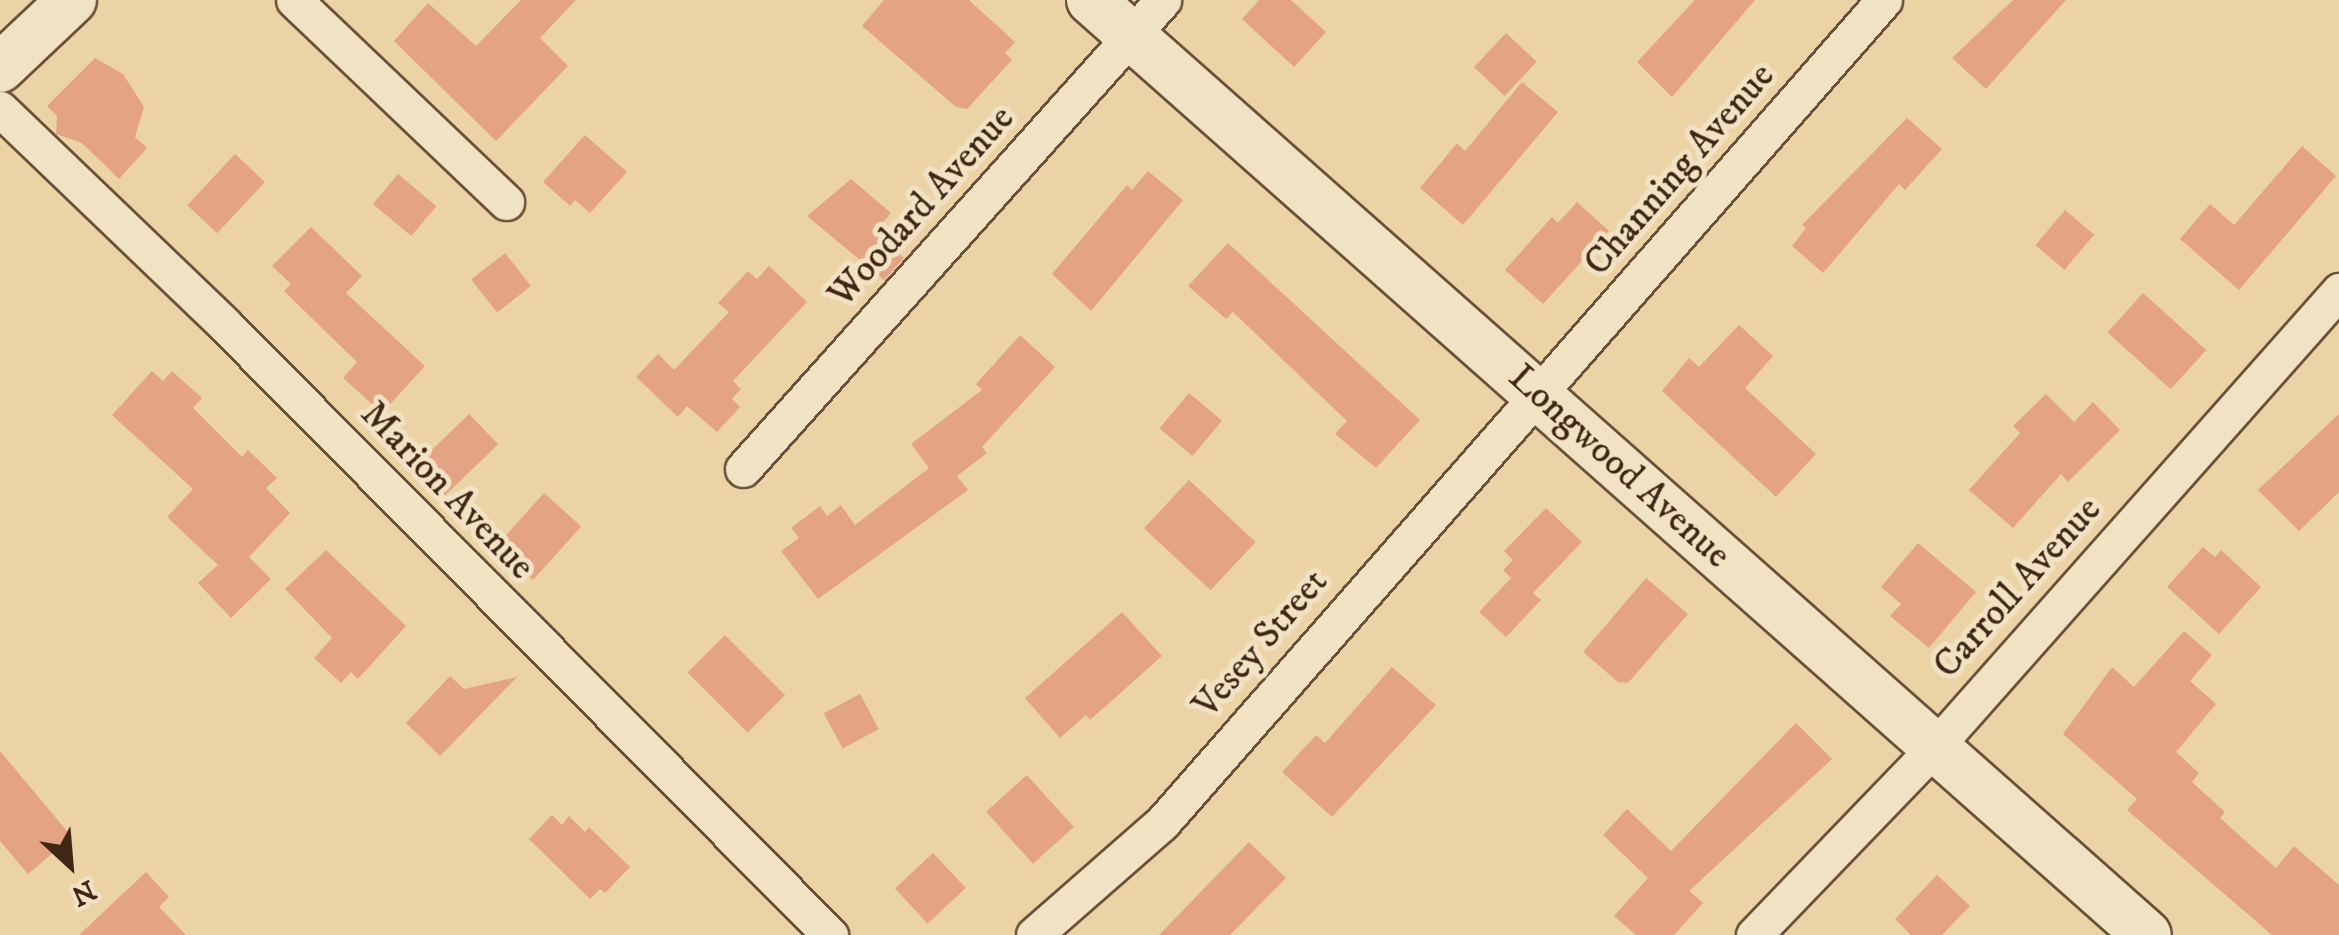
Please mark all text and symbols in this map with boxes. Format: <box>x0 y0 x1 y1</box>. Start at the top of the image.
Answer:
street label: Channing Avenue <box>1575 54 1785 286</box>
street label: Woodard Avenue <box>820 97 1024 317</box>
street label: Longwood Avenue <box>1499 355 1739 579</box>
street label: Marion Avenue <box>350 392 544 590</box>
street label: Carroll Avenue <box>1925 488 2111 688</box>
street label: Vesey Street <box>1184 560 1338 728</box>
north arrow <box>20 815 120 915</box>
text: N <box>65 872 101 913</box>

